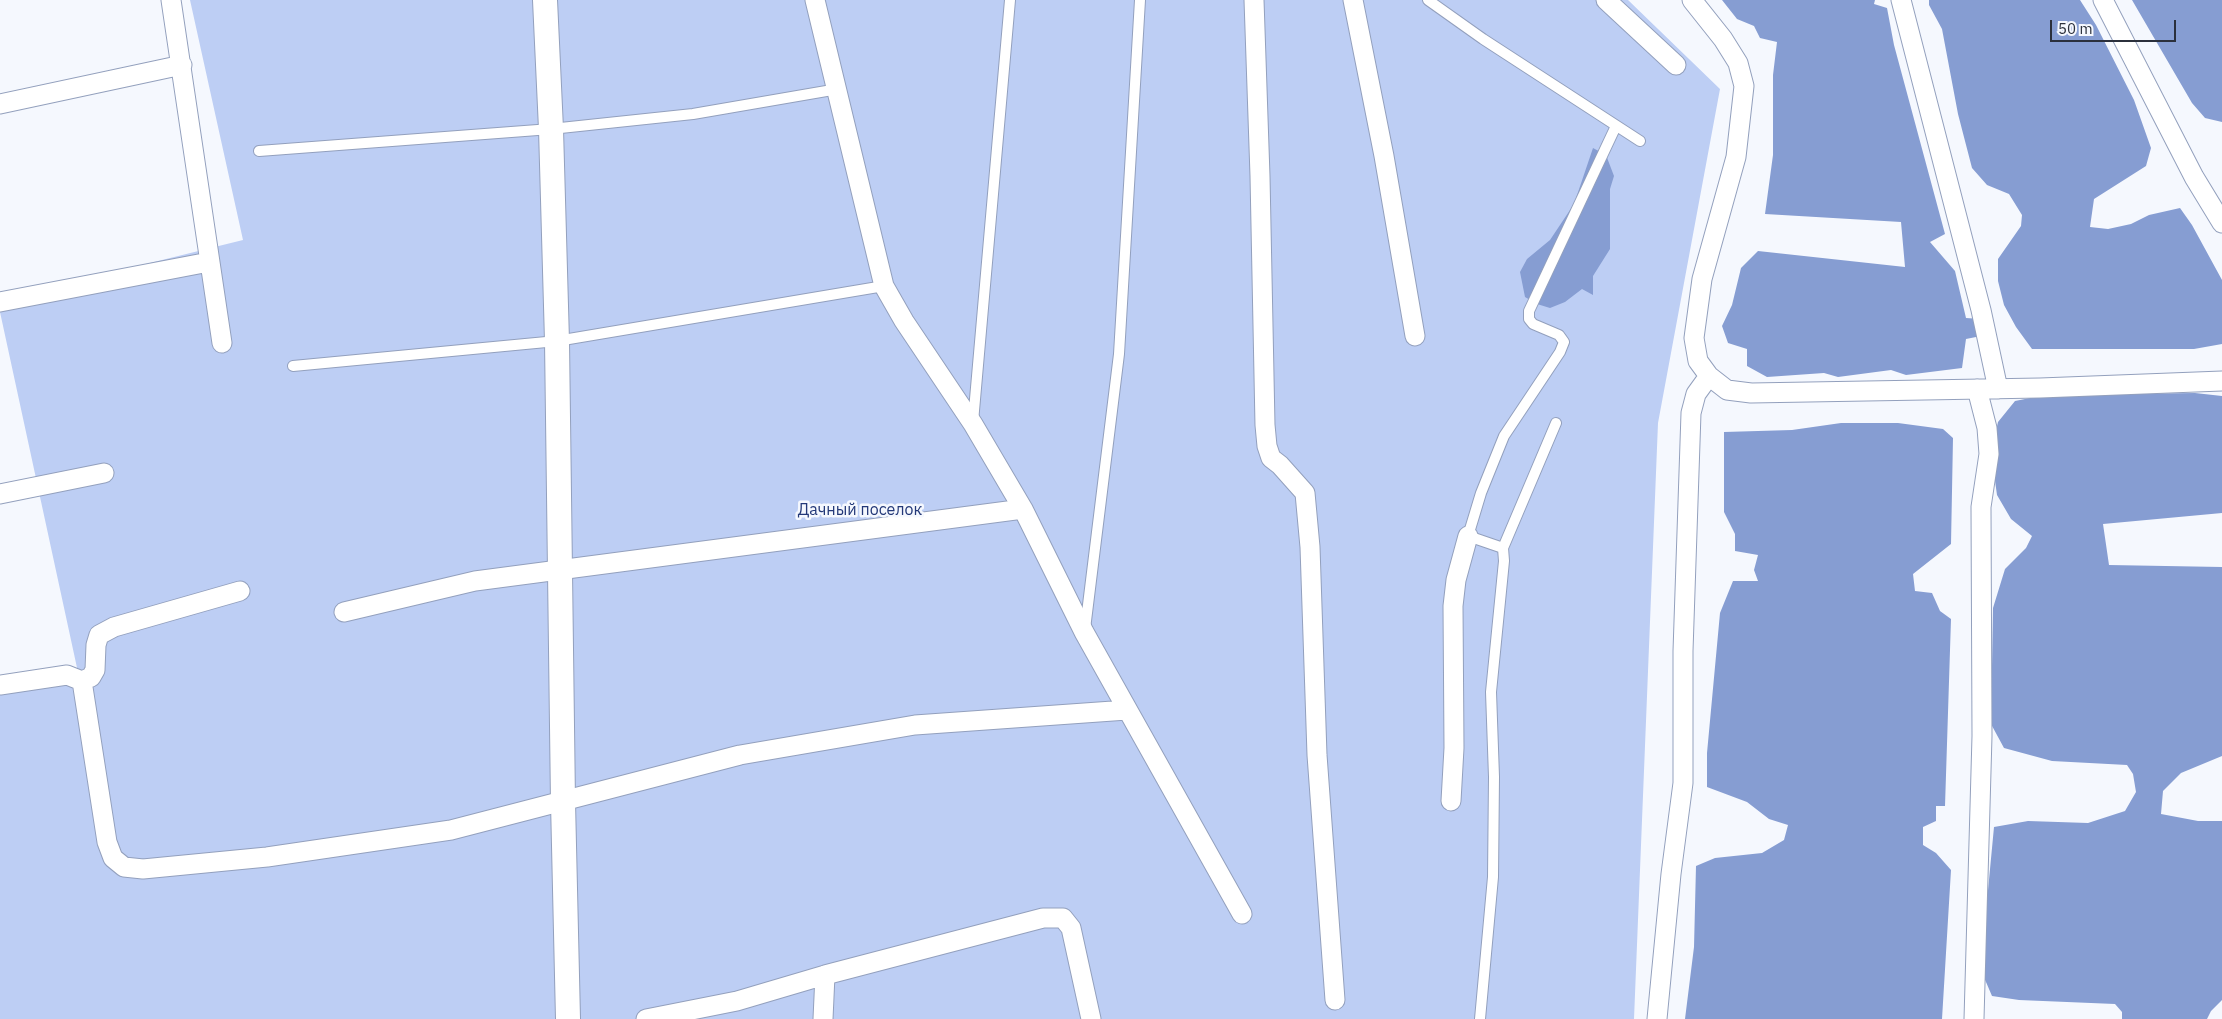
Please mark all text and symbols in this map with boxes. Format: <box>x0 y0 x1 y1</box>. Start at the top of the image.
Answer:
scale bar <box>2052 10 2178 42</box>
text: 50 m <box>2058 19 2093 38</box>
park label: Дачный поселок <box>798 500 922 520</box>

